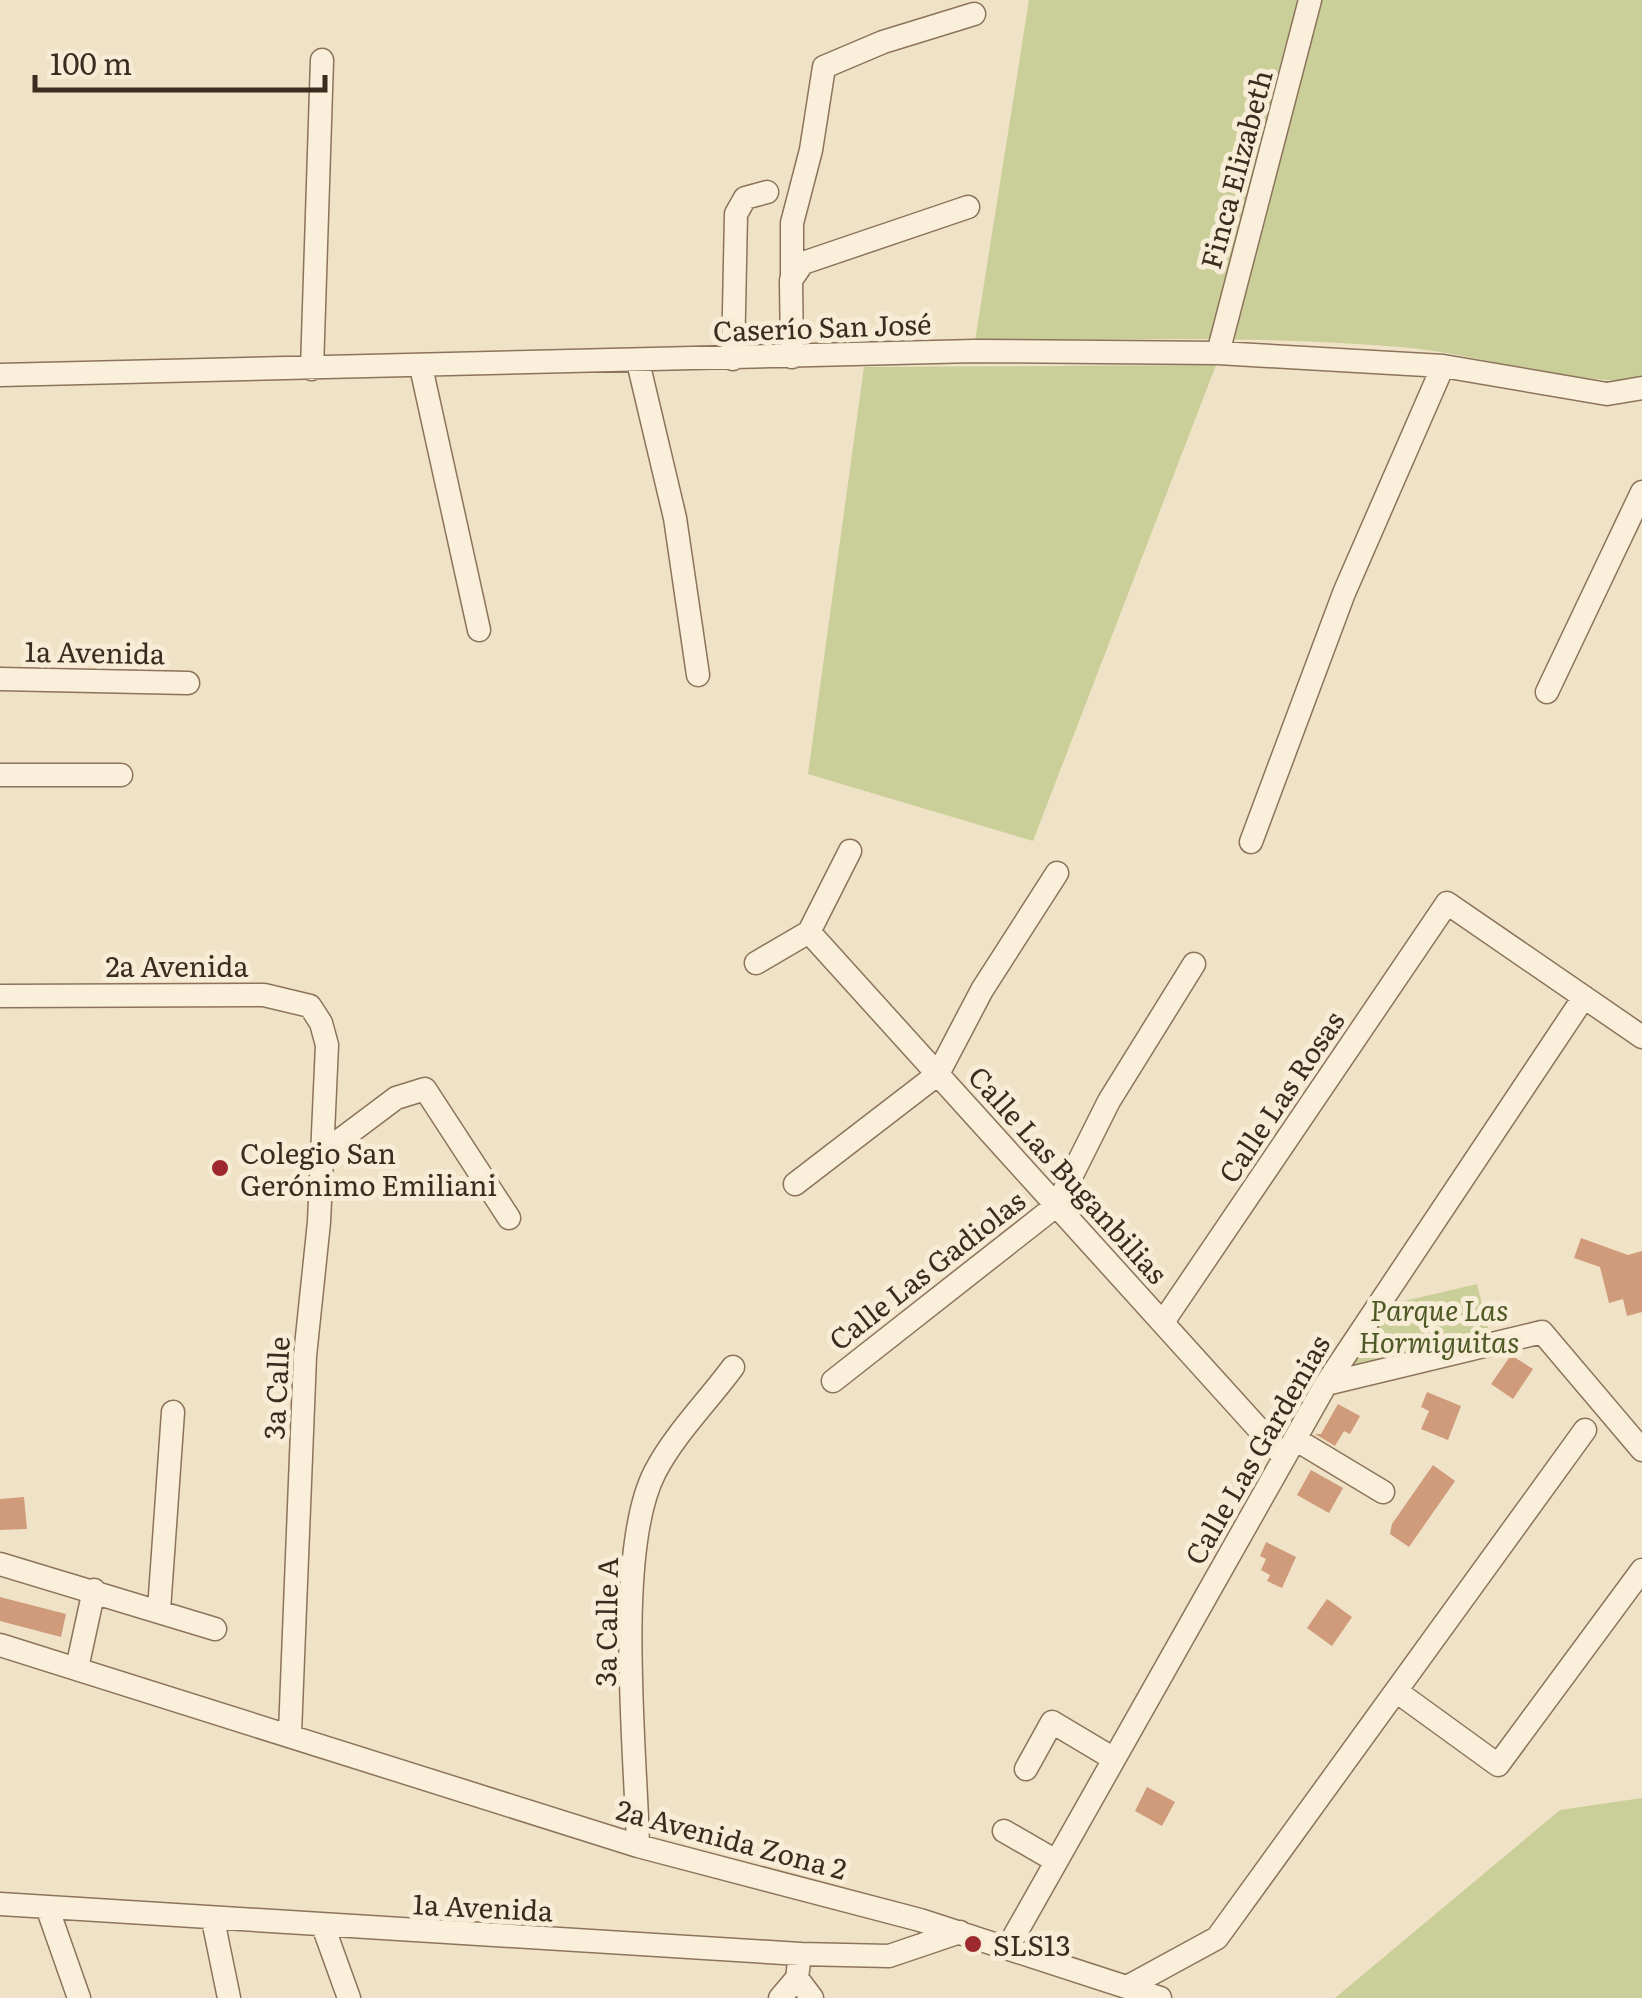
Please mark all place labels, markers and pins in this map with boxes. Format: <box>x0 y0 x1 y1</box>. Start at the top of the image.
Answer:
place label: Colegio San Gerónimo Emiliani <box>240 1131 497 1205</box>
marker: Colegio San Gerónimo Emiliani <box>209 1157 231 1179</box>
place label: SLS13 <box>993 1923 1071 1965</box>
marker: SLS13 <box>962 1933 984 1955</box>

